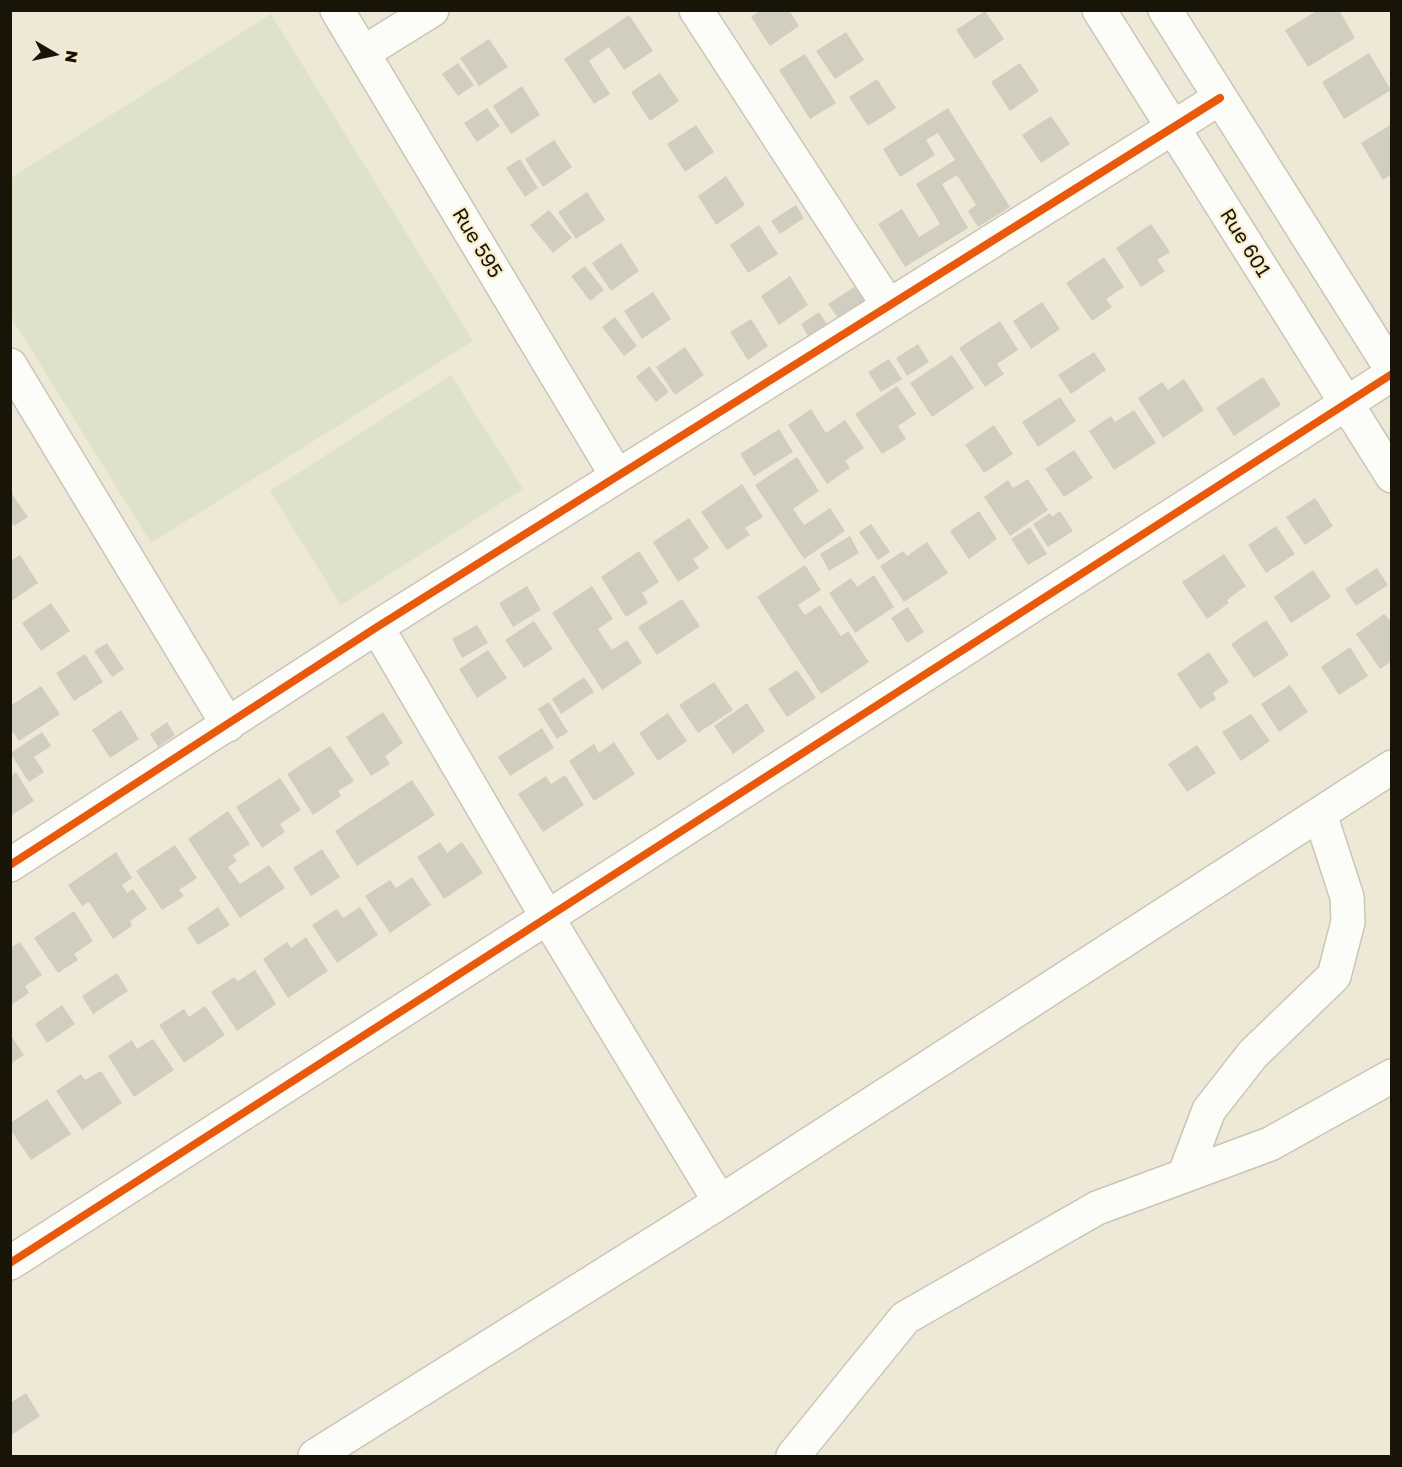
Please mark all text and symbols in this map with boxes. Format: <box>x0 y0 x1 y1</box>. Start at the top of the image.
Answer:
north arrow <box>24 24 84 84</box>
text: N <box>61 49 83 64</box>
street label: Rue 595 <box>447 204 507 282</box>
street label: Rue 601 <box>1215 204 1275 282</box>

